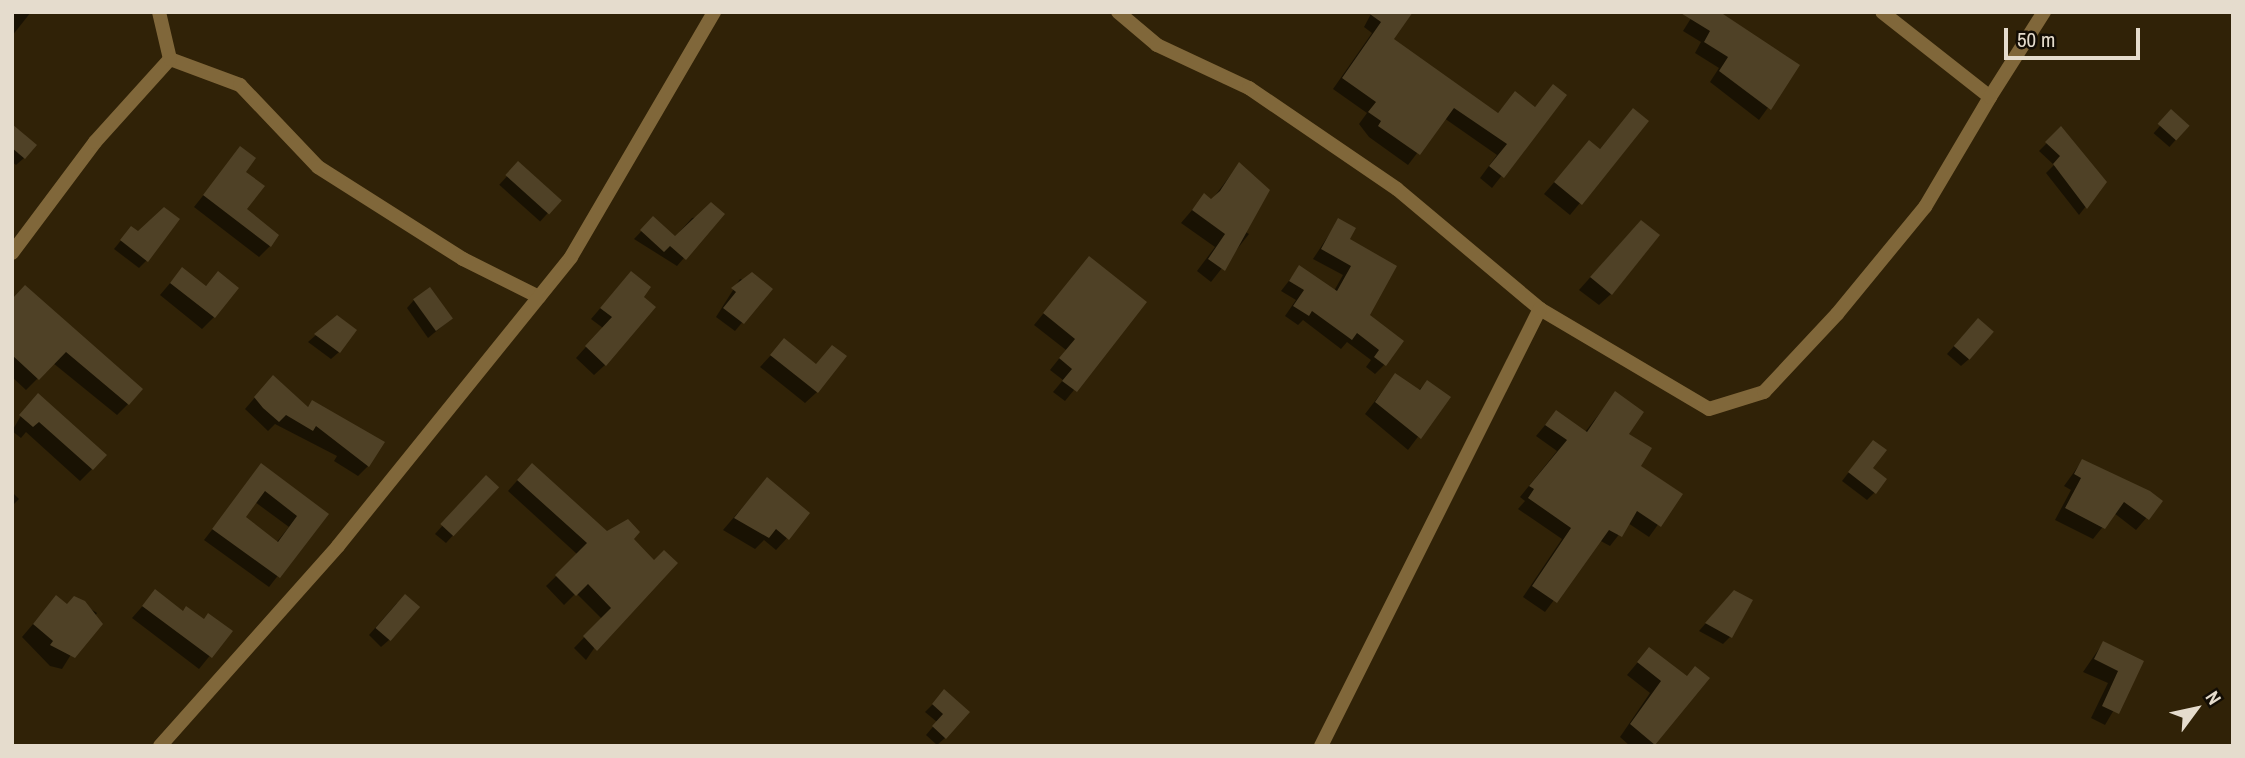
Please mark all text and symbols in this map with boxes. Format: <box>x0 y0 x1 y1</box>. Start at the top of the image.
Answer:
scale bar <box>2007 14 2144 58</box>
text: 50 m <box>2017 25 2055 54</box>
north arrow <box>2161 674 2231 744</box>
text: N <box>2200 686 2228 709</box>

